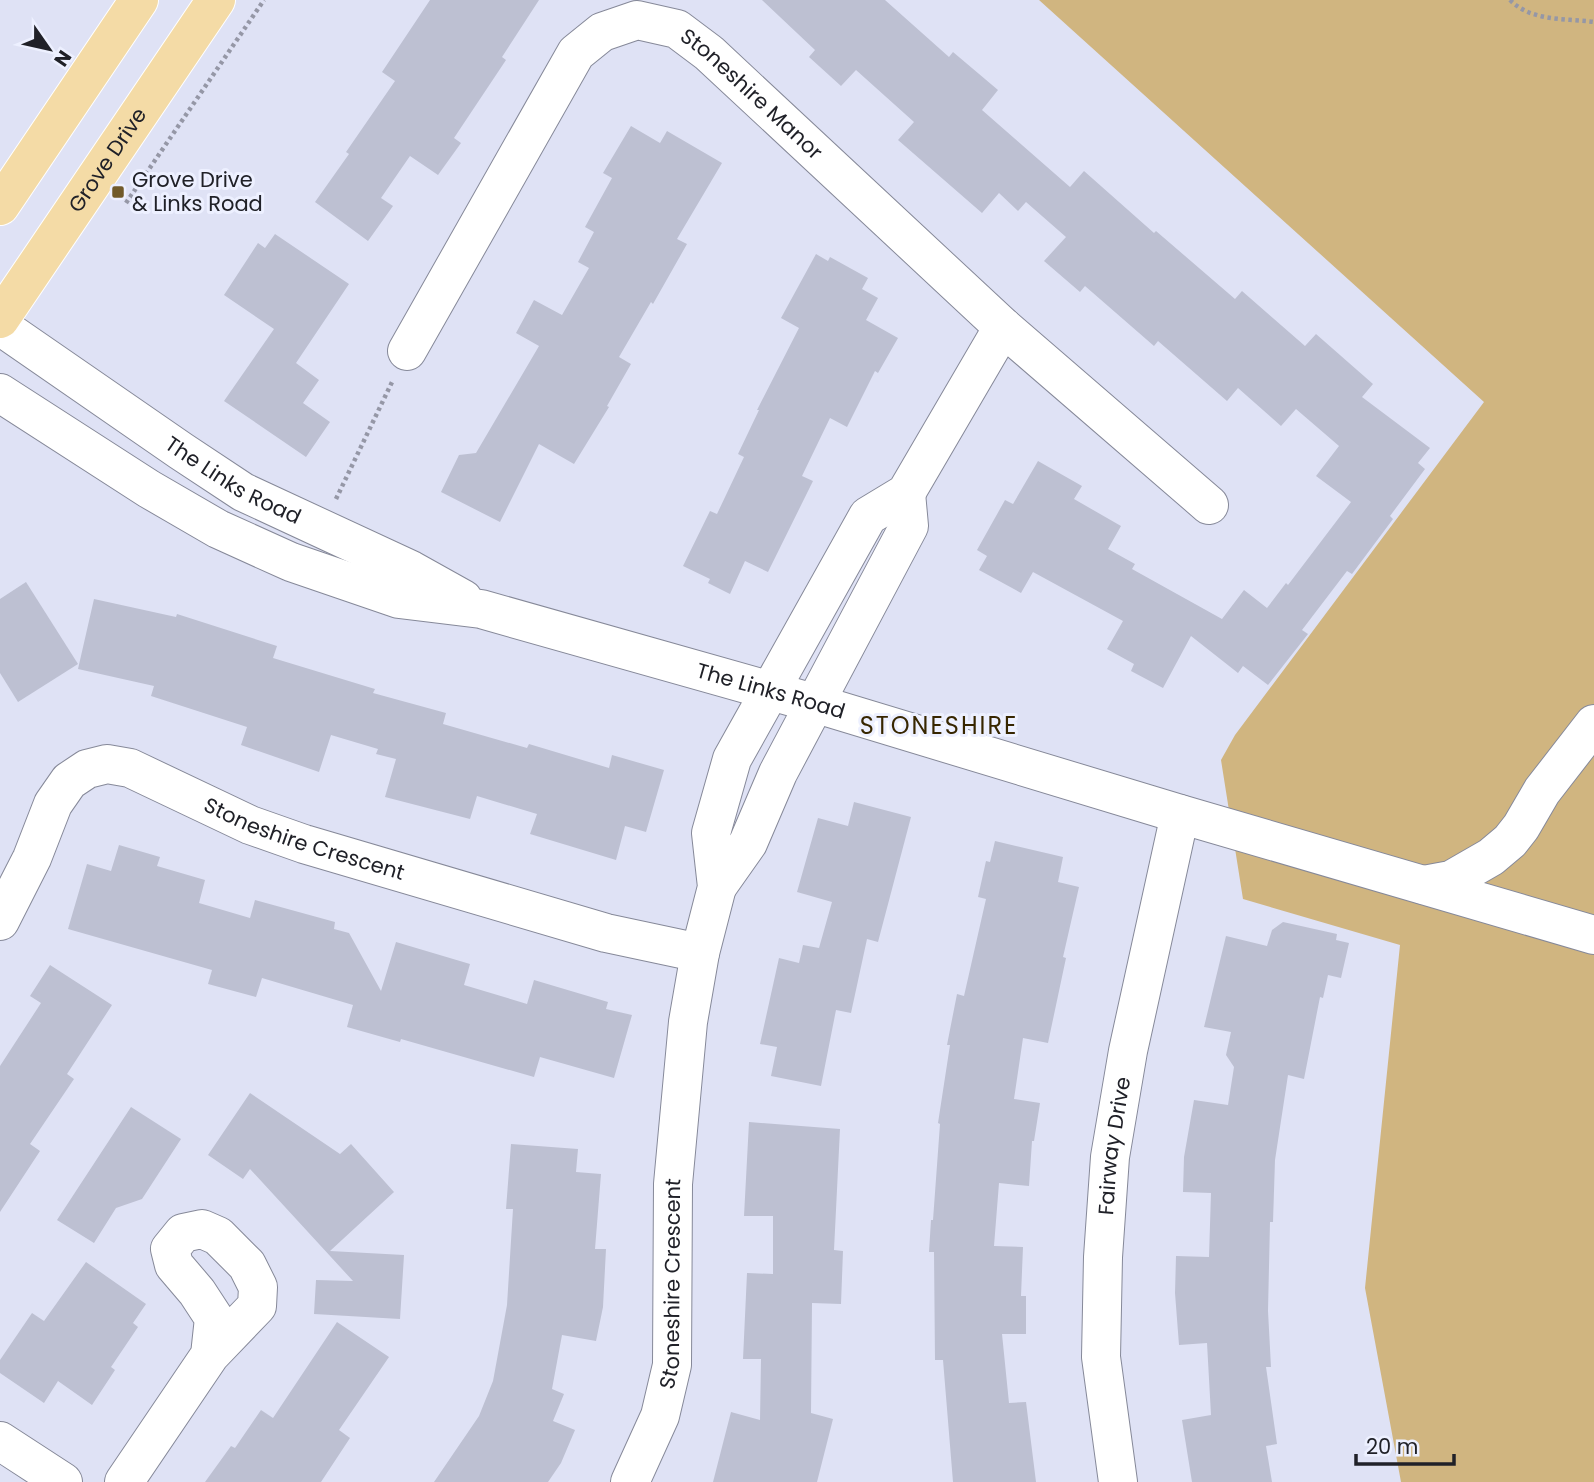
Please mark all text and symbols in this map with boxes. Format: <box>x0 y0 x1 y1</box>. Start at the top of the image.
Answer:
north arrow <box>14 14 84 84</box>
street label: Stoneshire Manor <box>675 21 829 166</box>
text: N <box>47 45 78 72</box>
street label: Grove Drive <box>61 102 153 218</box>
place label: Grove Drive & Links Road <box>132 165 263 218</box>
marker: Grove Drive & Links Road <box>110 184 126 200</box>
street label: The Links Road <box>159 429 306 531</box>
street label: The Links Road <box>693 656 849 726</box>
district label: STONESHIRE <box>860 709 1018 742</box>
street label: Stoneshire Crescent <box>199 790 408 887</box>
street label: Fairway Drive <box>1091 1074 1137 1216</box>
street label: Stoneshire Crescent <box>652 1177 687 1392</box>
scale bar <box>1356 1422 1454 1466</box>
text: 20 m <box>1366 1432 1419 1461</box>

